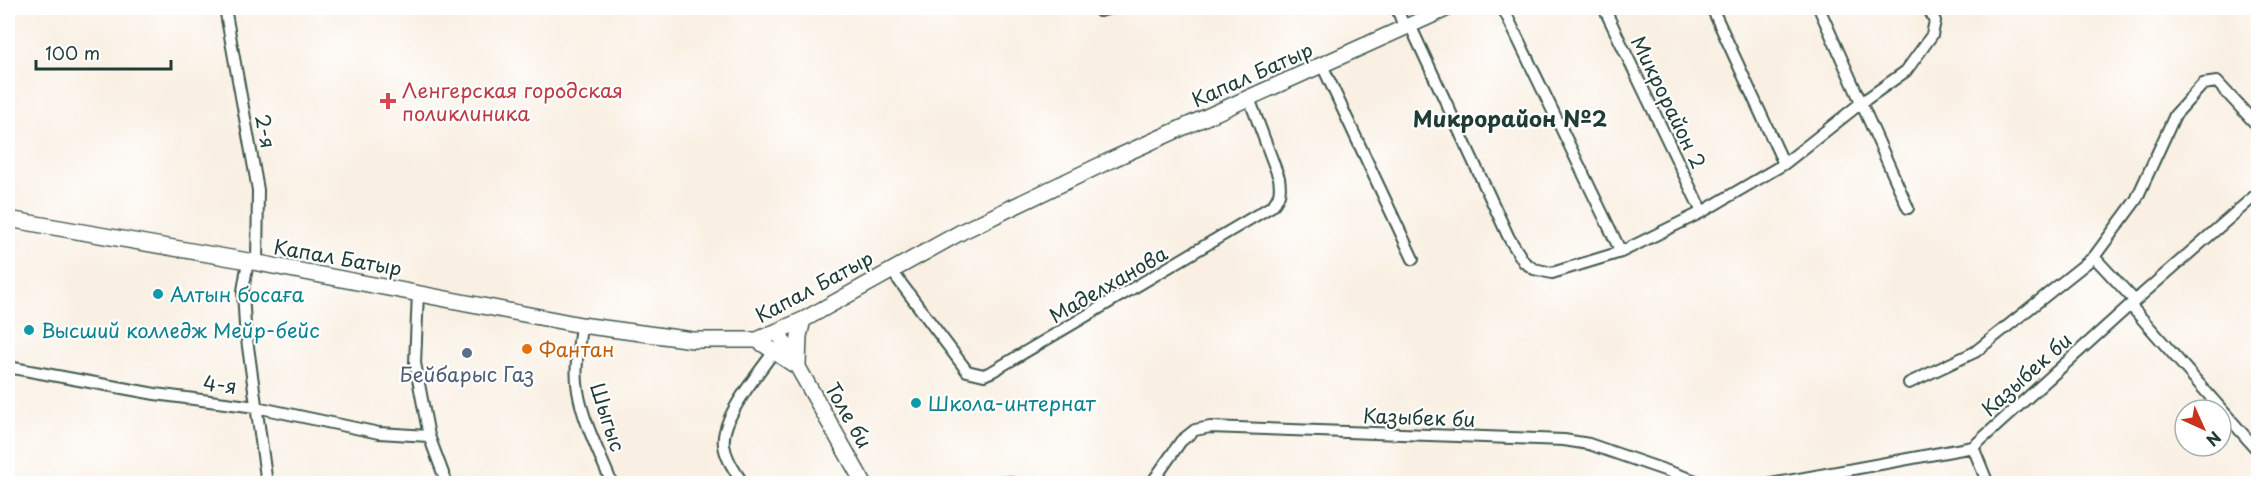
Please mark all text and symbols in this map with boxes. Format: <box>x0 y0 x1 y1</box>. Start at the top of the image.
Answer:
street label: Микрорайон 2 <box>1624 30 1714 174</box>
scale bar <box>36 33 171 71</box>
street label: Капал Батыр <box>1187 34 1317 114</box>
text: 100 m <box>45 39 100 66</box>
place label: Ленгерская городская поликлиника <box>402 75 623 128</box>
marker: Ленгерская городская поликлиника <box>379 92 397 110</box>
district label: Микрорайон №2 <box>1413 101 1607 134</box>
street label: 2-я <box>248 111 284 151</box>
street label: Капал Батыр <box>272 231 404 283</box>
street label: Маделханова <box>1043 238 1173 330</box>
street label: Капал Батыр <box>750 242 878 330</box>
place label: Алтын босаға <box>170 279 305 309</box>
marker: Алтын босаға <box>151 287 165 301</box>
place label: Высший колледж Мейр-бейс <box>41 315 320 345</box>
marker: Высший колледж Мейр-бейс <box>22 323 36 337</box>
street label: Казыбек би <box>1974 325 2078 423</box>
place label: Фантан <box>539 334 614 364</box>
marker: Фантан <box>520 342 534 356</box>
marker: Бейбарыс Газ <box>460 346 474 360</box>
place label: Бейбарыс Газ <box>400 359 534 389</box>
street label: 4-я <box>201 367 239 401</box>
street label: Толе би <box>818 376 880 454</box>
street label: Шыгыс <box>583 379 633 455</box>
place label: Школа-интернат <box>928 388 1096 418</box>
marker: Школа-интернат <box>909 396 923 410</box>
north arrow <box>2173 398 2233 458</box>
street label: Казыбек би <box>1362 400 1476 434</box>
text: N <box>2201 426 2227 452</box>

